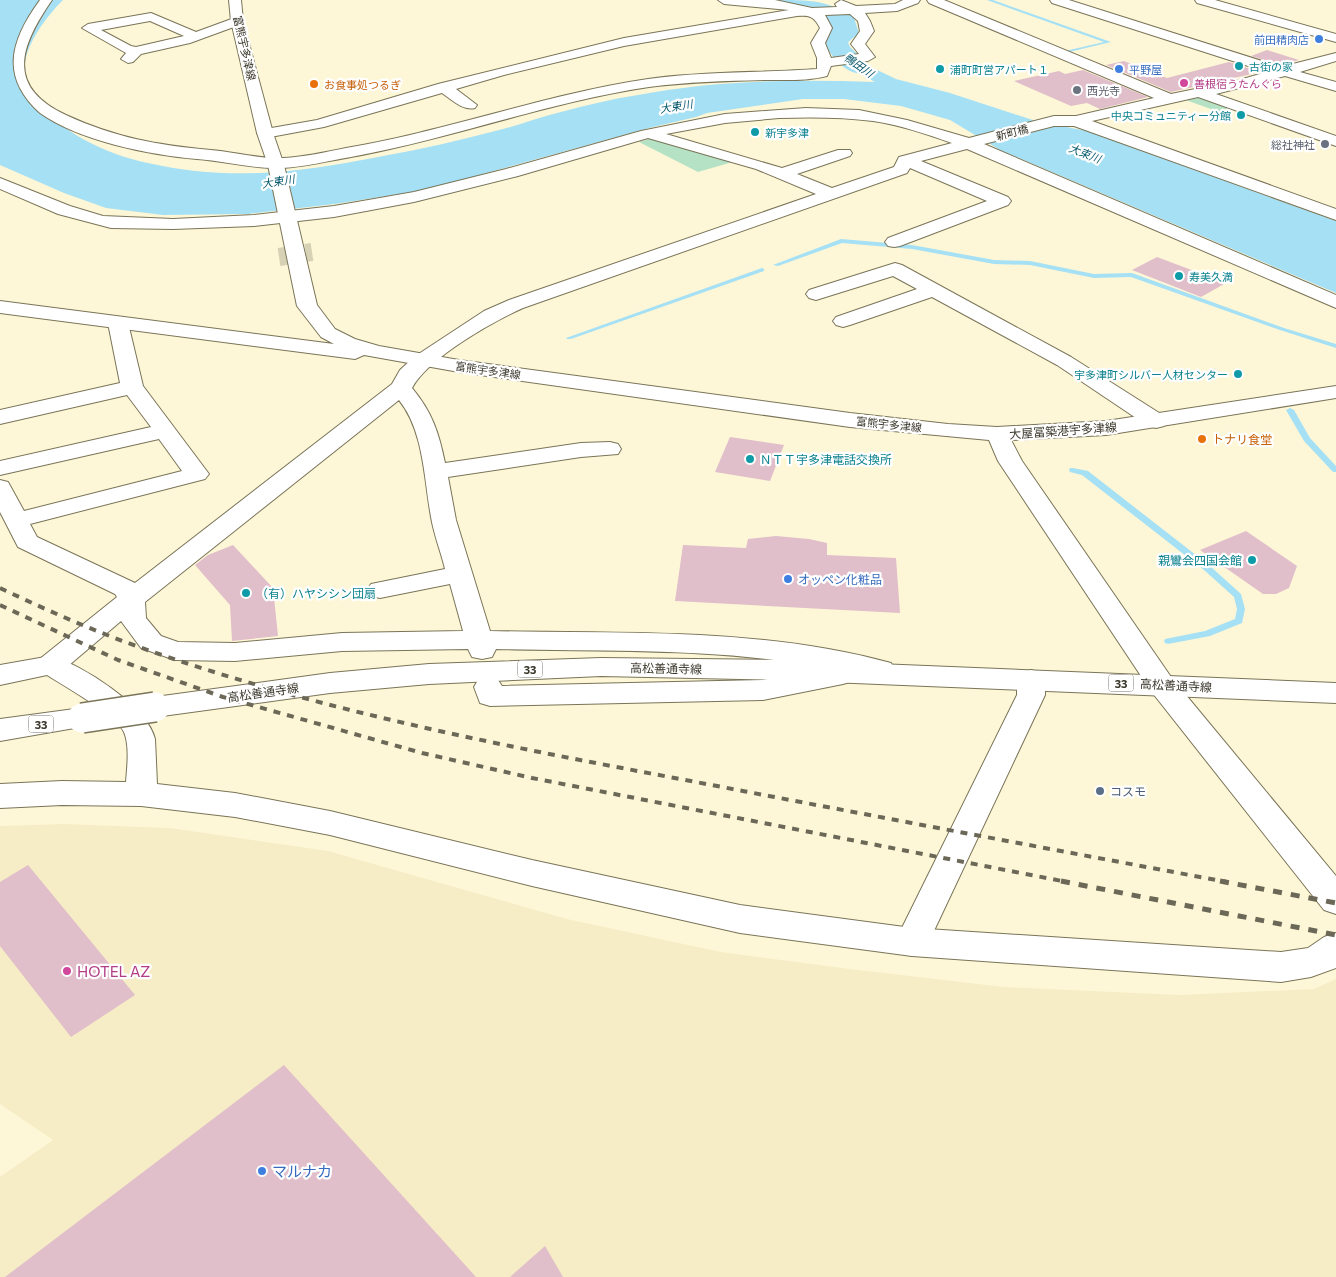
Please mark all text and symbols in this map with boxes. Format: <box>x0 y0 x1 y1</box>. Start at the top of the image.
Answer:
street label: 富熊宇多津線 <box>231 14 259 82</box>
place label: 前田精肉店 <box>1254 33 1309 46</box>
marker: 前田精肉店 <box>1313 33 1325 45</box>
water label: 鴨田川 <box>842 50 877 80</box>
marker: 古街の家 <box>1233 60 1245 72</box>
place label: 古街の家 <box>1249 60 1293 73</box>
marker: 浦町町営アパート１ <box>934 63 946 75</box>
place label: 浦町町営アパート１ <box>950 63 1049 76</box>
marker: 平野屋 <box>1113 63 1125 75</box>
place label: 平野屋 <box>1129 63 1162 76</box>
marker: 善根宿うたんぐら <box>1178 77 1190 89</box>
place label: 善根宿うたんぐら <box>1194 77 1282 90</box>
marker: お食事処つるぎ <box>308 78 320 90</box>
place label: お食事処つるぎ <box>324 78 401 91</box>
marker: 西光寺 <box>1071 84 1083 96</box>
place label: 西光寺 <box>1087 84 1120 97</box>
water label: 大束川 <box>659 97 694 115</box>
place label: 中央コミュニティー分館 <box>1111 109 1231 122</box>
marker: 中央コミュニティー分館 <box>1235 109 1247 121</box>
street label: 新町橋 <box>994 121 1030 143</box>
marker: 新宇多津 <box>749 126 761 138</box>
place label: 新宇多津 <box>765 126 809 139</box>
place label: 総社神社 <box>1271 138 1315 151</box>
marker: 総社神社 <box>1319 138 1331 150</box>
water label: 大束川 <box>1067 141 1104 165</box>
water label: 大束川 <box>261 172 296 190</box>
marker: 寿美久満 <box>1173 270 1185 282</box>
place label: 寿美久満 <box>1189 270 1233 283</box>
street label: 富熊宇多津線 <box>454 359 522 381</box>
place label: 宇多津町シルバー人材センター <box>1074 368 1228 381</box>
marker: 宇多津町シルバー人材センター <box>1232 368 1244 380</box>
street label: 富熊宇多津線 <box>856 414 922 434</box>
street label: 大屋冨築港宇多津線 <box>1009 419 1117 441</box>
place label: トナリ食堂 <box>1212 432 1272 446</box>
marker: トナリ食堂 <box>1196 433 1208 445</box>
place label: ＮＴＴ宇多津電話交換所 <box>760 452 892 466</box>
marker: ＮＴＴ宇多津電話交換所 <box>744 453 756 465</box>
place label: 親鸞会四国会館 <box>1158 553 1242 567</box>
marker: 親鸞会四国会館 <box>1246 554 1258 566</box>
place label: オッペン化粧品 <box>798 572 882 586</box>
marker: オッペン化粧品 <box>782 573 794 585</box>
place label: （有）ハヤシシン団扇 <box>256 586 376 600</box>
marker: （有）ハヤシシン団扇 <box>240 587 252 599</box>
street label: 高松善通寺線 <box>630 660 702 676</box>
road number: 33 <box>518 661 542 678</box>
road number: 33 <box>1108 674 1134 691</box>
street label: 高松善通寺線 <box>1140 676 1212 694</box>
street label: 高松善通寺線 <box>226 680 300 704</box>
road number: 33 <box>28 716 54 732</box>
place label: コスモ <box>1110 784 1146 798</box>
marker: コスモ <box>1094 785 1106 797</box>
place label: HOTEL AZ <box>77 962 150 980</box>
marker: HOTEL AZ <box>61 965 73 977</box>
place label: マルナカ <box>272 1162 332 1180</box>
marker: マルナカ <box>256 1165 268 1177</box>

